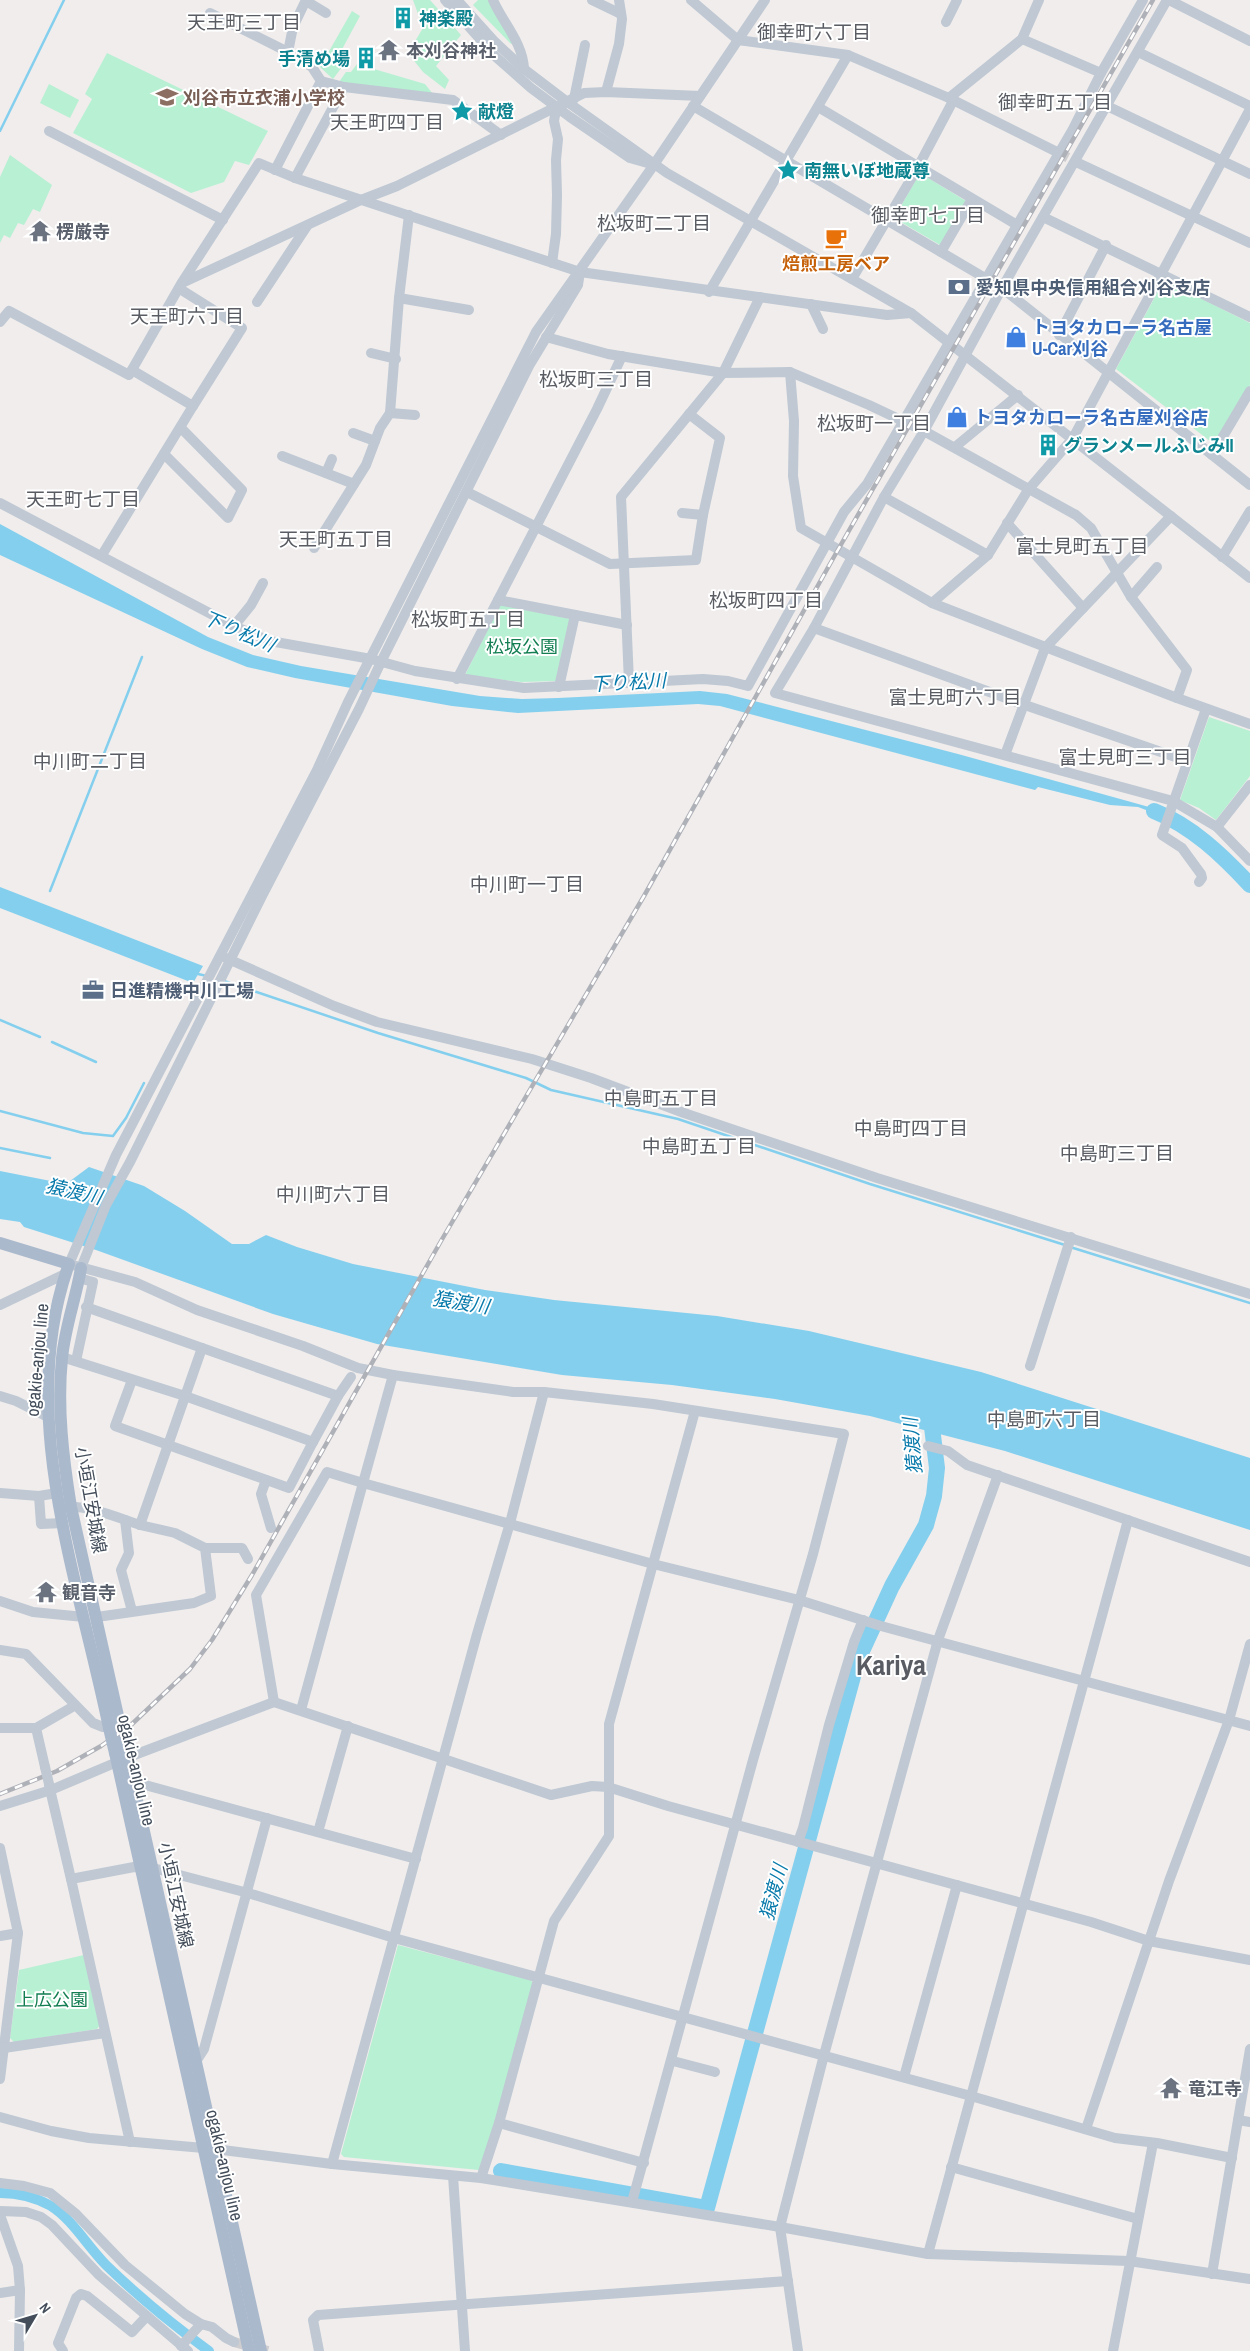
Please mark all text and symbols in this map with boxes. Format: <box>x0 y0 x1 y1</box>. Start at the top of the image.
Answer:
building icon: 神楽殿 <box>390 5 416 31</box>
place label: 神楽殿 <box>419 6 473 31</box>
district label: 天王町三丁目 <box>187 9 301 35</box>
district label: 御幸町六丁目 <box>757 19 871 45</box>
temple icon: 本刈谷神社 <box>376 37 402 63</box>
place label: 本刈谷神社 <box>406 38 496 63</box>
building icon: 手清め場 <box>353 45 379 71</box>
place label: 手清め場 <box>278 46 350 71</box>
school or university icon: 刈谷市立衣浦小学校 <box>154 84 180 110</box>
place label: 刈谷市立衣浦小学校 <box>183 85 345 110</box>
district label: 御幸町五丁目 <box>998 89 1112 115</box>
place icon: 献燈 <box>449 98 475 124</box>
place label: 献燈 <box>478 99 514 124</box>
district label: 天王町四丁目 <box>330 109 444 135</box>
place icon: 南無いぼ地蔵尊 <box>775 157 801 183</box>
place label: 南無いぼ地蔵尊 <box>804 158 930 183</box>
district label: 御幸町七丁目 <box>871 202 985 228</box>
district label: 松坂町二丁目 <box>597 210 711 236</box>
temple icon: 楞厳寺 <box>27 218 53 244</box>
place label: 楞厳寺 <box>56 219 110 244</box>
cafe icon: 焙煎工房ベア <box>823 225 849 251</box>
place label: 焙煎工房ベア <box>782 251 890 276</box>
bank icon: 愛知県中央信用組合刈谷支店 <box>946 274 972 300</box>
place label: 愛知県中央信用組合刈谷支店 <box>976 275 1210 300</box>
district label: 天王町六丁目 <box>130 303 244 329</box>
place label: トヨタカローラ名古屋 U-Car刈谷 <box>1032 315 1212 361</box>
shop icon: トヨタカローラ名古屋 U-Car刈谷 <box>1003 324 1029 350</box>
district label: 松坂町三丁目 <box>539 366 653 392</box>
shop icon: トヨタカローラ名古屋刈谷店 <box>944 404 970 430</box>
place label: トヨタカローラ名古屋刈谷店 <box>974 405 1208 430</box>
district label: 松坂町一丁目 <box>817 410 931 436</box>
building icon: グランメールふじみII <box>1035 432 1061 458</box>
place label: グランメールふじみII <box>1064 433 1234 458</box>
district label: 天王町七丁目 <box>26 486 140 512</box>
district label: 天王町五丁目 <box>279 526 393 552</box>
district label: 富士見町五丁目 <box>1015 533 1149 559</box>
district label: 松坂町四丁目 <box>709 587 823 613</box>
water label: 下り松川 <box>199 604 281 659</box>
district label: 松坂町五丁目 <box>411 606 525 632</box>
park label: 松坂公園 <box>486 634 558 659</box>
water label: 下り松川 <box>589 667 669 697</box>
district label: 富士見町六丁目 <box>888 684 1022 710</box>
district label: 富士見町三丁目 <box>1058 744 1192 770</box>
district label: 中川町二丁目 <box>33 748 147 774</box>
district label: 中川町一丁目 <box>470 871 584 897</box>
office icon: 日進精機中川工場 <box>80 977 106 1003</box>
place label: 日進精機中川工場 <box>110 978 254 1003</box>
district label: 中島町五丁目 <box>604 1085 718 1111</box>
district label: 中島町四丁目 <box>854 1115 968 1141</box>
district label: 中島町五丁目 <box>642 1133 756 1159</box>
district label: 中島町三丁目 <box>1060 1140 1174 1166</box>
water label: 猿渡川 <box>43 1172 107 1211</box>
district label: 中川町六丁目 <box>276 1181 390 1207</box>
water label: 猿渡川 <box>431 1285 493 1320</box>
street label: ogakie-anjou line <box>20 1303 54 1417</box>
district label: 中島町六丁目 <box>987 1406 1101 1432</box>
water label: 猿渡川 <box>896 1414 927 1476</box>
street label: 小垣江安城線 <box>69 1445 113 1555</box>
temple icon: 観音寺 <box>33 1579 59 1605</box>
place label: 観音寺 <box>62 1580 116 1605</box>
district label: Kariya <box>856 1646 926 1684</box>
street label: ogakie-anjou line <box>112 1712 162 1828</box>
street label: 小垣江安城線 <box>153 1840 199 1950</box>
water label: 猿渡川 <box>753 1859 793 1923</box>
park label: 上広公園 <box>16 1987 88 2012</box>
temple icon: 竜江寺 <box>1158 2075 1184 2101</box>
place label: 竜江寺 <box>1188 2076 1242 2101</box>
street label: ogakie-anjou line <box>200 2107 250 2223</box>
north arrow <box>10 2291 60 2341</box>
text: N <box>36 2299 55 2317</box>

